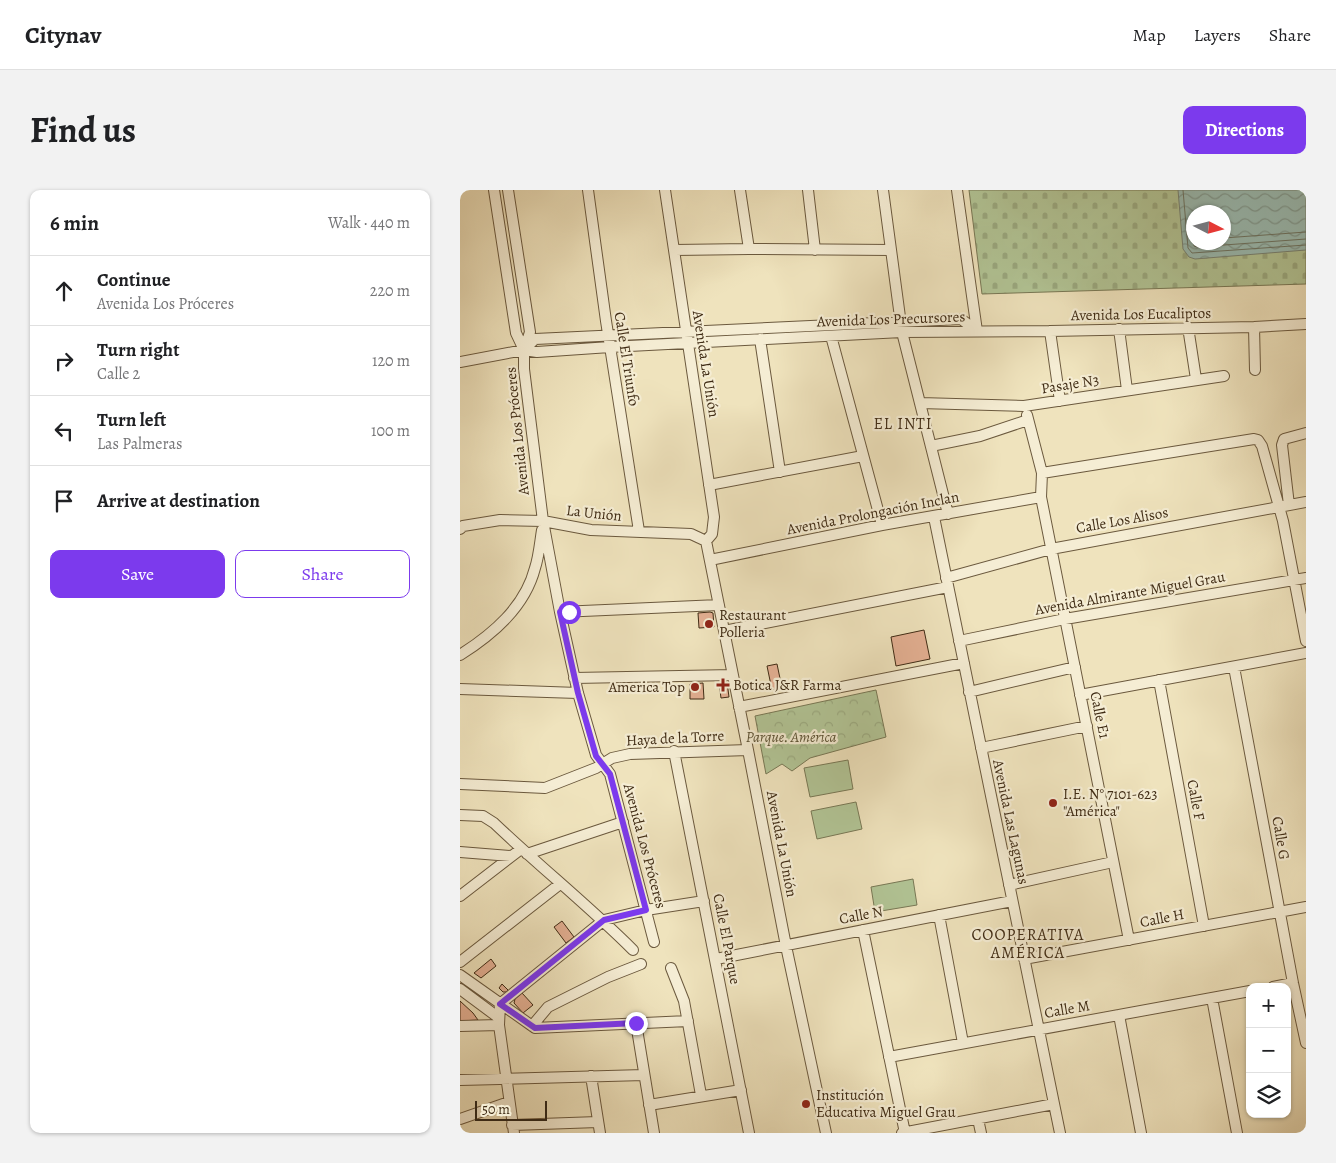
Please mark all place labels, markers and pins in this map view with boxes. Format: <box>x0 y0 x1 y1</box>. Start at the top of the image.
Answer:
place label: Restaurant Polleria <box>719 605 786 642</box>
marker: Restaurant Polleria <box>703 618 715 630</box>
place label: Botica J&R Farma <box>733 675 841 695</box>
place label: America Top <box>608 677 685 697</box>
marker: Botica J&R Farma <box>717 679 729 691</box>
marker: America Top <box>689 681 701 693</box>
place label: I.E. N° 7101-623 "América" <box>1063 784 1158 821</box>
marker: I.E. N° 7101-623 "América" <box>1047 797 1059 809</box>
place label: Institución Educativa Miguel Grau <box>816 1085 956 1122</box>
marker: Institución Educativa Miguel Grau <box>800 1098 812 1110</box>

